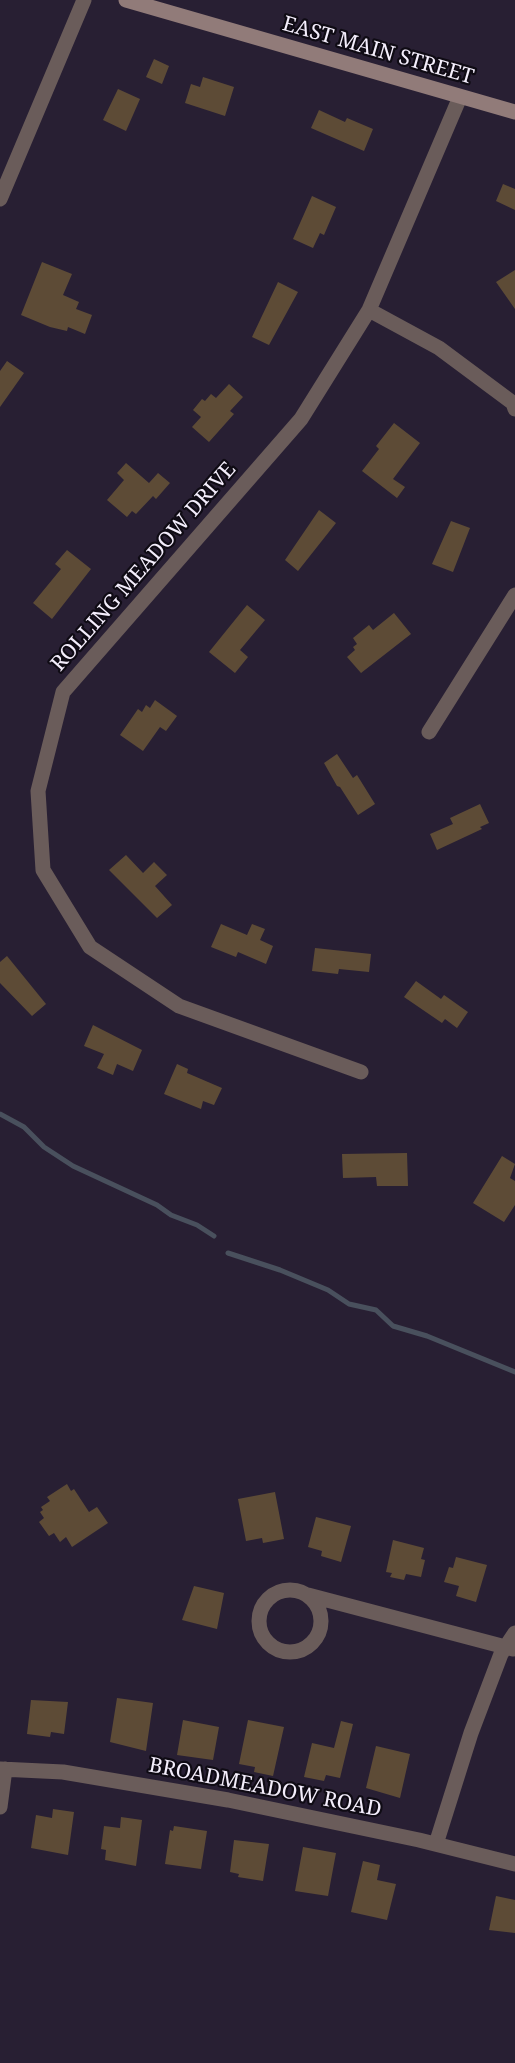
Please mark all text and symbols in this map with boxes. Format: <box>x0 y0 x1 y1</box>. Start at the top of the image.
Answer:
street label: EAST MAIN STREET <box>280 12 476 90</box>
street label: ROLLING MEADOW DRIVE <box>46 457 242 677</box>
street label: BROADMEADOW ROAD <box>147 1753 383 1823</box>

